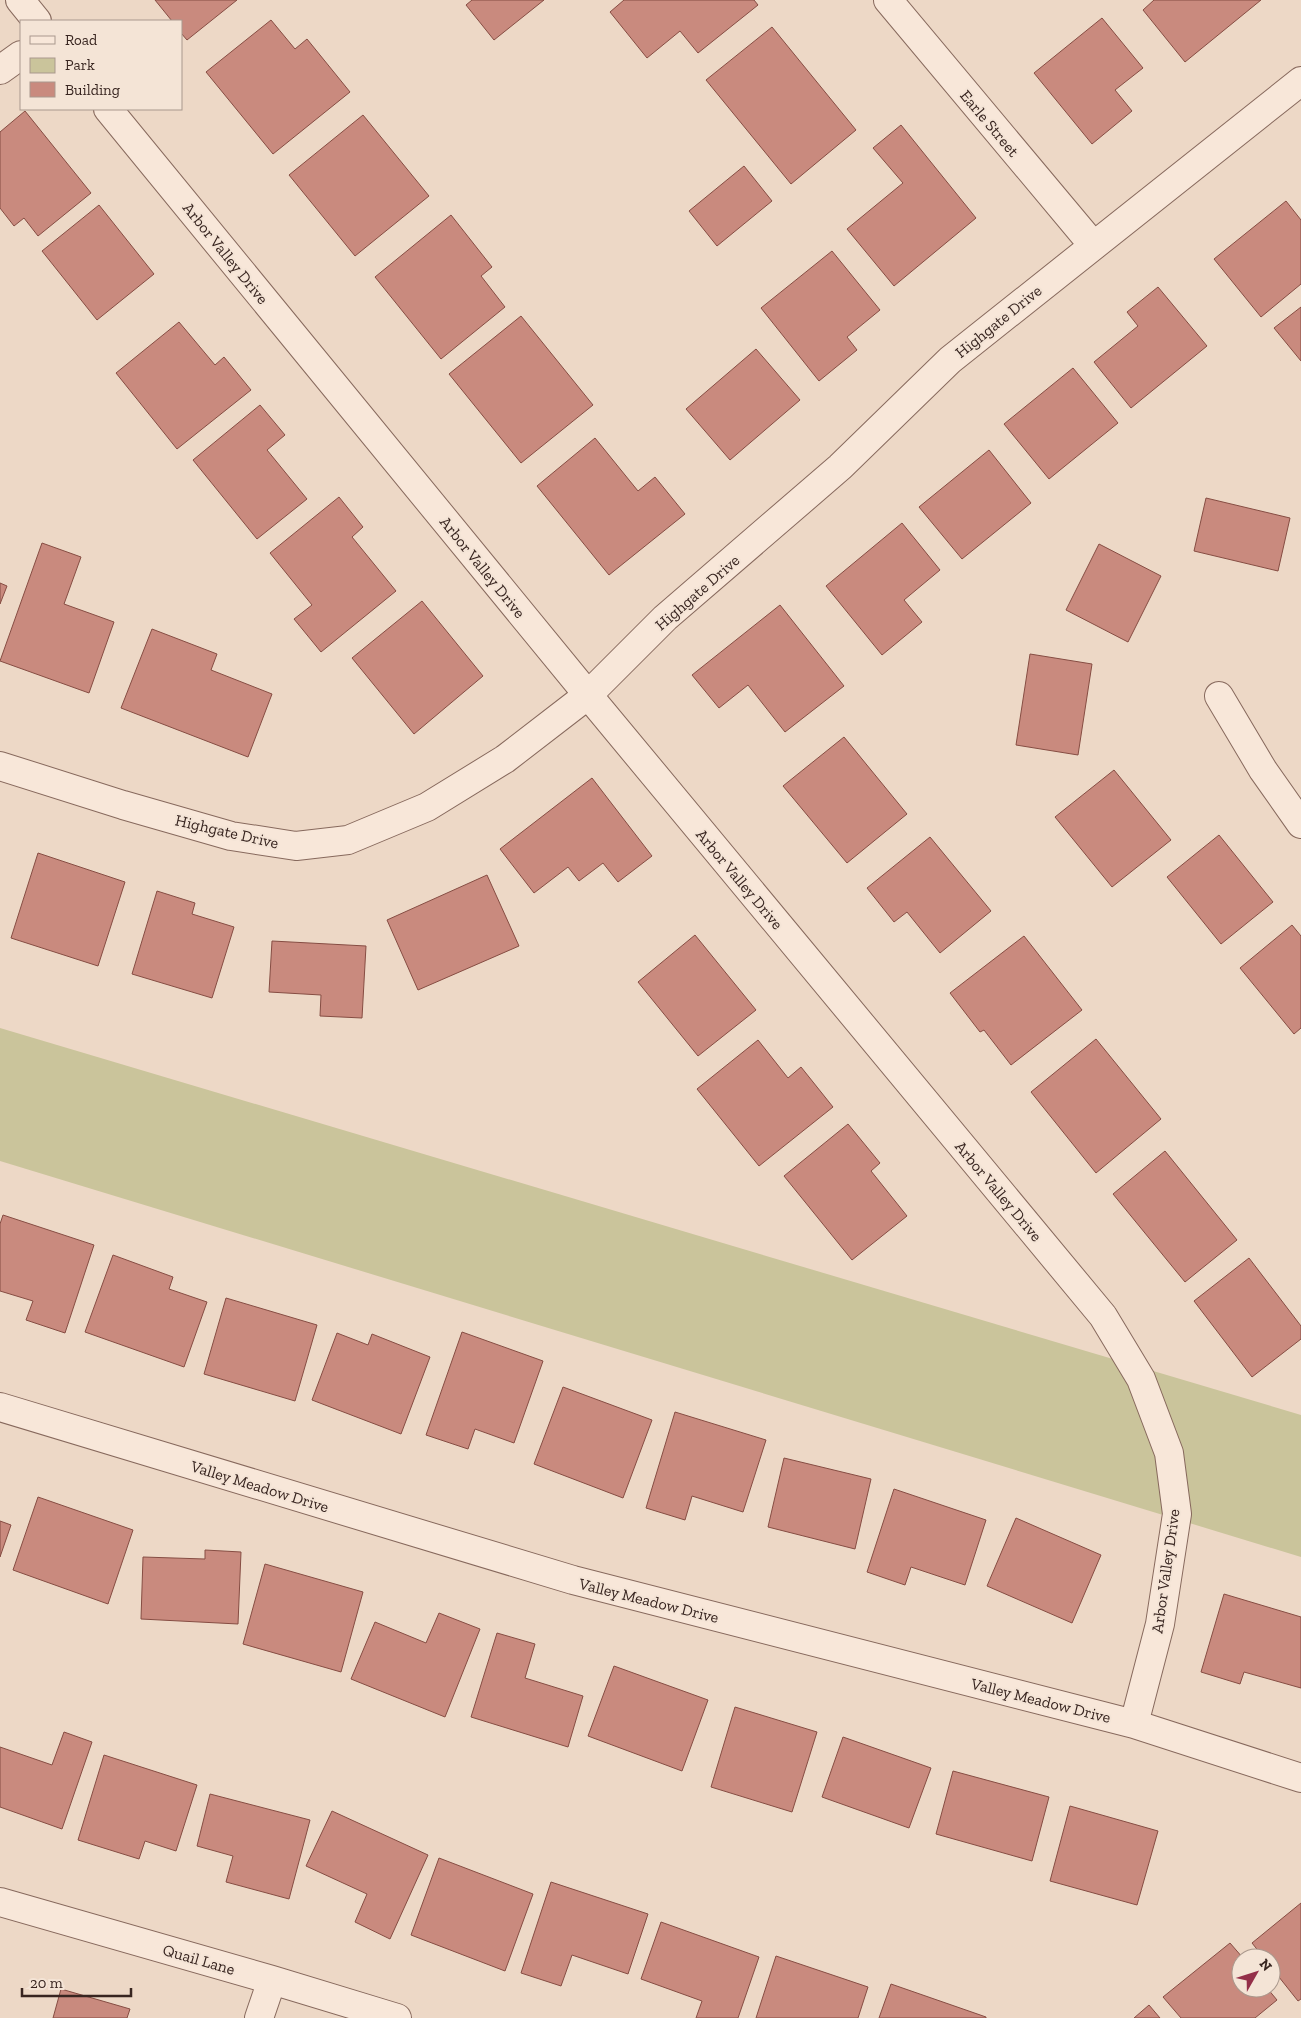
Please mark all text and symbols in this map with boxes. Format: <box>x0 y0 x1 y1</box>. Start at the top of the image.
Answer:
legend <box>20 20 182 110</box>
text: Road <box>65 31 98 49</box>
text: Park <box>65 56 95 74</box>
text: Building <box>65 81 120 99</box>
street label: Earle Street <box>956 86 1023 161</box>
street label: Arbor Valley Drive <box>179 199 272 308</box>
street label: Highgate Drive <box>951 281 1045 362</box>
street label: Arbor Valley Drive <box>436 513 529 622</box>
street label: Highgate Drive <box>651 551 743 634</box>
street label: Highgate Drive <box>173 810 280 853</box>
street label: Arbor Valley Drive <box>692 825 787 933</box>
street label: Arbor Valley Drive <box>951 1137 1046 1245</box>
street label: Valley Meadow Drive <box>188 1456 331 1517</box>
street label: Arbor Valley Drive <box>1147 1508 1184 1634</box>
street label: Valley Meadow Drive <box>576 1574 721 1627</box>
street label: Valley Meadow Drive <box>968 1674 1113 1727</box>
street label: Quail Lane <box>161 1940 237 1979</box>
north arrow <box>1231 1948 1281 1998</box>
text: N <box>1256 1956 1276 1975</box>
scale bar <box>22 1966 131 1998</box>
text: 20 m <box>30 1974 63 1992</box>

